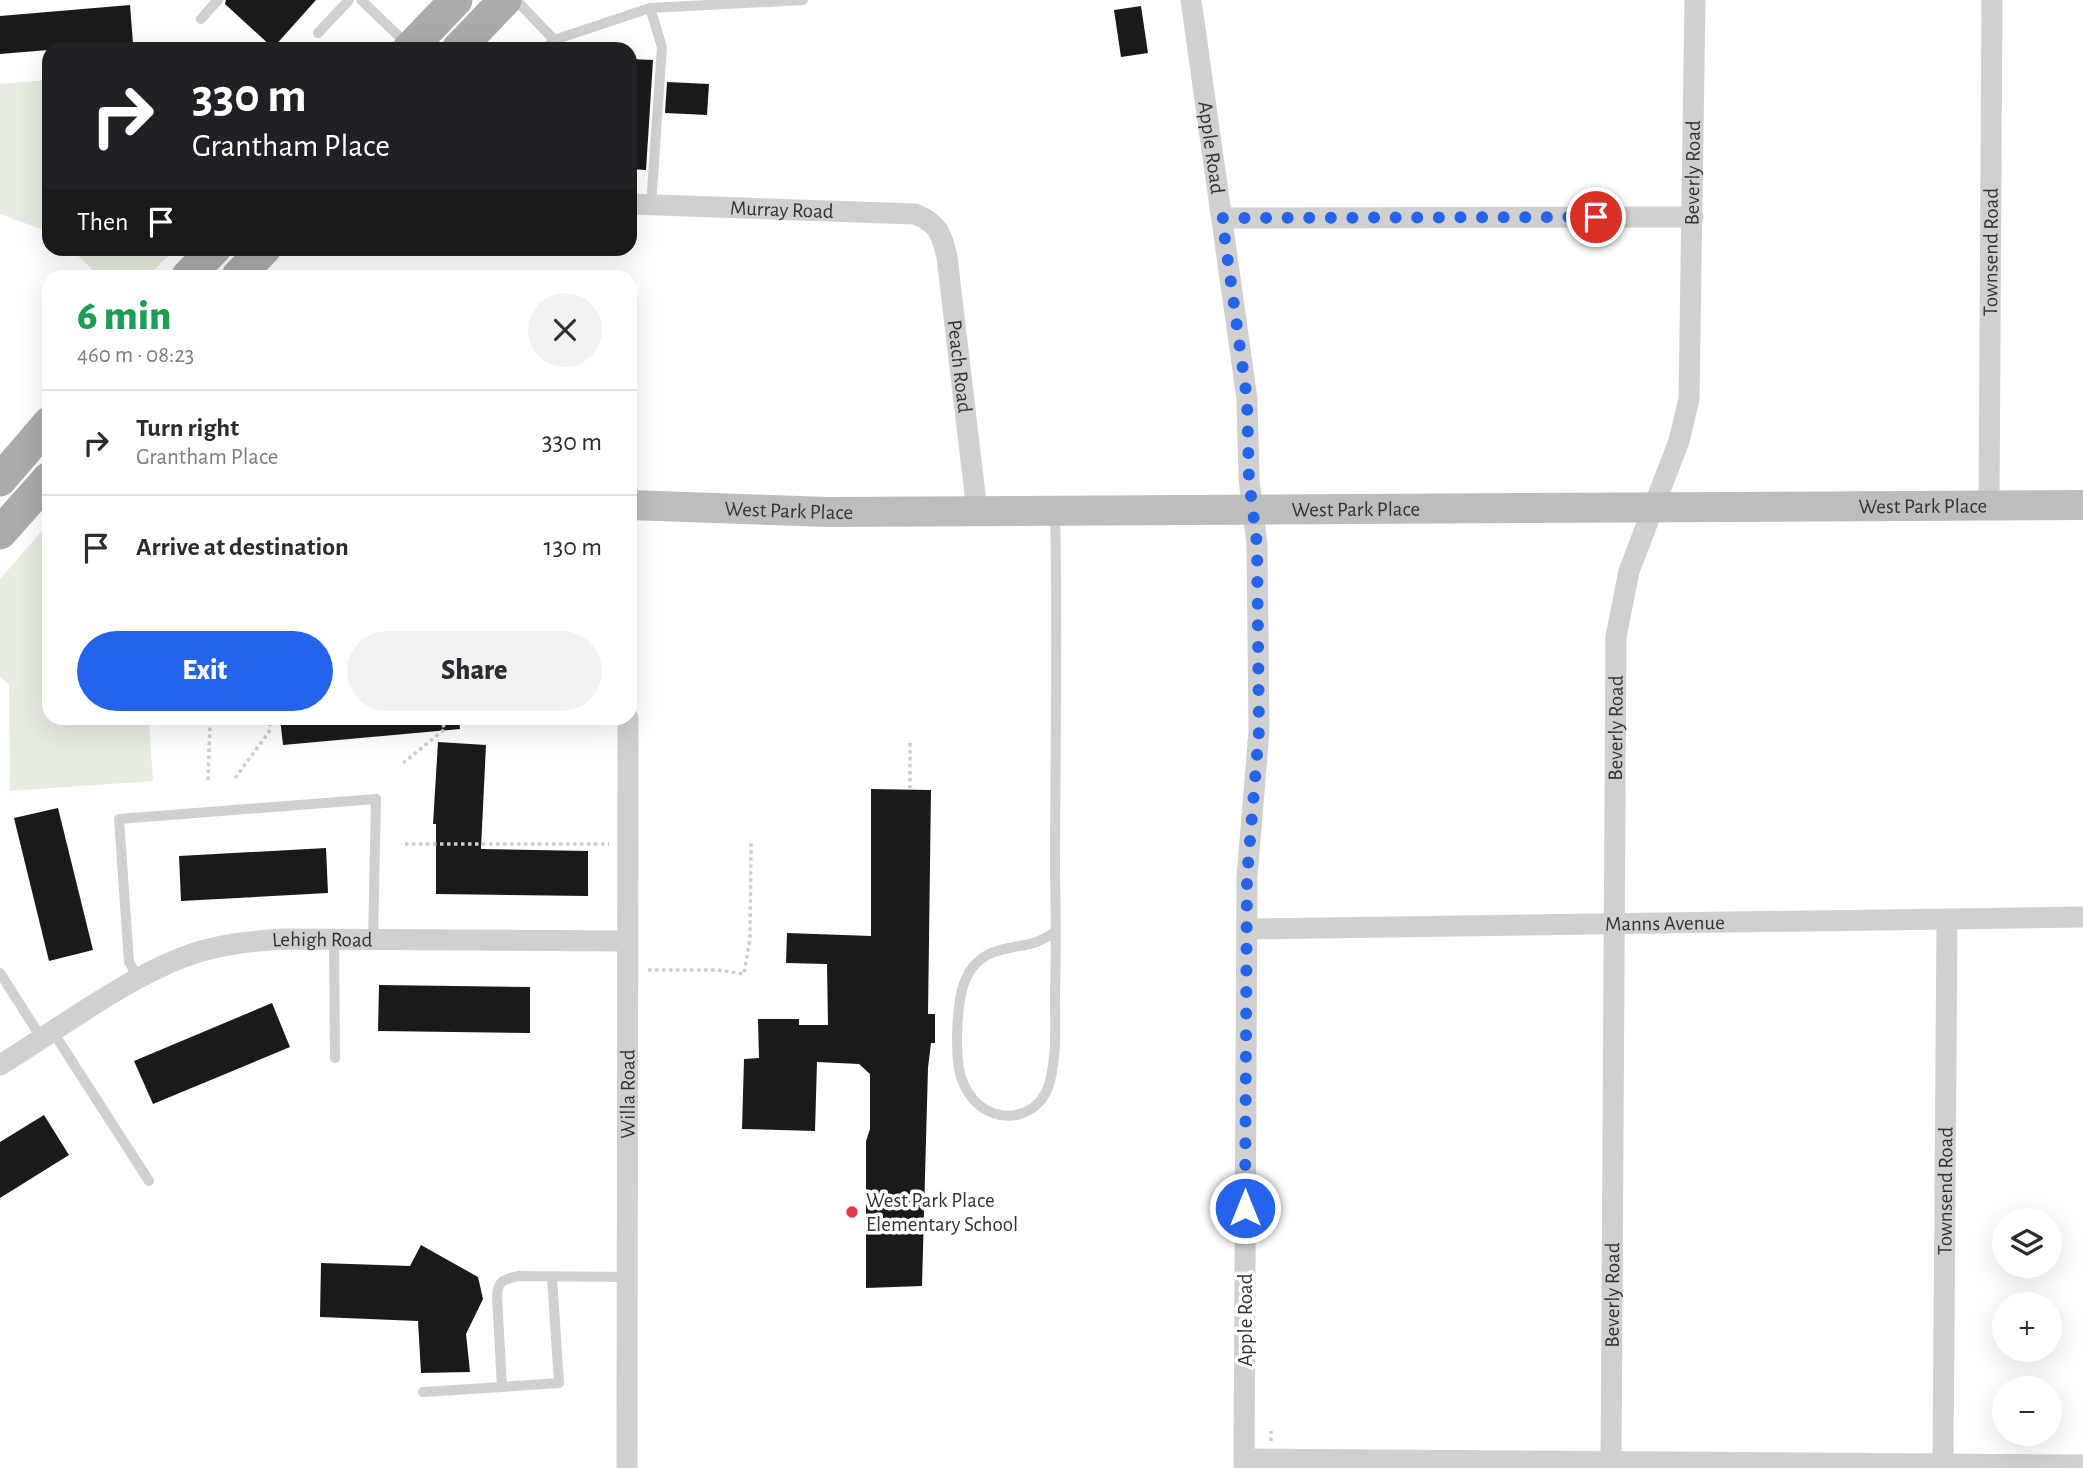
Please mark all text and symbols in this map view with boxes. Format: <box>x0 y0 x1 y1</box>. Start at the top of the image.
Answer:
icon: right <box>77 70 168 161</box>
text: 330 m <box>192 72 307 121</box>
street label: Apple Road <box>1195 100 1229 195</box>
street label: Beverly Road <box>1681 120 1704 226</box>
text: Grantham Place <box>192 130 390 162</box>
pin <box>1566 187 1626 247</box>
street label: Townsend Road <box>1980 188 2001 316</box>
street label: Murray Road <box>730 197 834 222</box>
icon: arrive <box>1577 198 1615 236</box>
icon: arrive <box>142 203 180 241</box>
text: Then <box>77 209 128 235</box>
button: close <box>528 293 602 367</box>
text: 6 min <box>77 295 172 337</box>
street label: Peach Road <box>944 319 976 414</box>
text: 460 m · 08:23 <box>77 344 194 367</box>
text: Turn right <box>136 415 239 441</box>
icon: right <box>77 424 115 462</box>
text: 330 m <box>542 429 602 455</box>
text: Grantham Place <box>136 446 278 469</box>
street label: West Park Place <box>1858 495 1987 517</box>
street label: West Park Place <box>724 498 853 523</box>
street label: West Park Place <box>1291 498 1420 520</box>
icon: arrive <box>77 529 115 567</box>
text: Arrive at destination <box>136 534 349 560</box>
text: 130 m <box>544 534 602 560</box>
button: Exit <box>77 631 333 711</box>
button: Share <box>347 631 602 711</box>
street label: Beverly Road <box>1605 675 1626 781</box>
street label: Manns Avenue <box>1605 912 1725 934</box>
street label: Lehigh Road <box>271 928 373 950</box>
street label: Willa Road <box>617 1049 638 1139</box>
street label: Townsend Road <box>1934 1127 1956 1255</box>
position arrow <box>1208 1171 1282 1245</box>
place label: West Park Place Elementary School <box>866 1190 1018 1235</box>
marker: West Park Place Elementary School <box>844 1204 860 1220</box>
map controls <box>1992 1208 2062 1446</box>
button: layers <box>1992 1208 2062 1278</box>
street label: Beverly Road <box>1601 1242 1623 1348</box>
street label: Apple Road <box>1235 1273 1256 1367</box>
button: + <box>1992 1292 2062 1362</box>
button: − <box>1992 1376 2062 1446</box>

